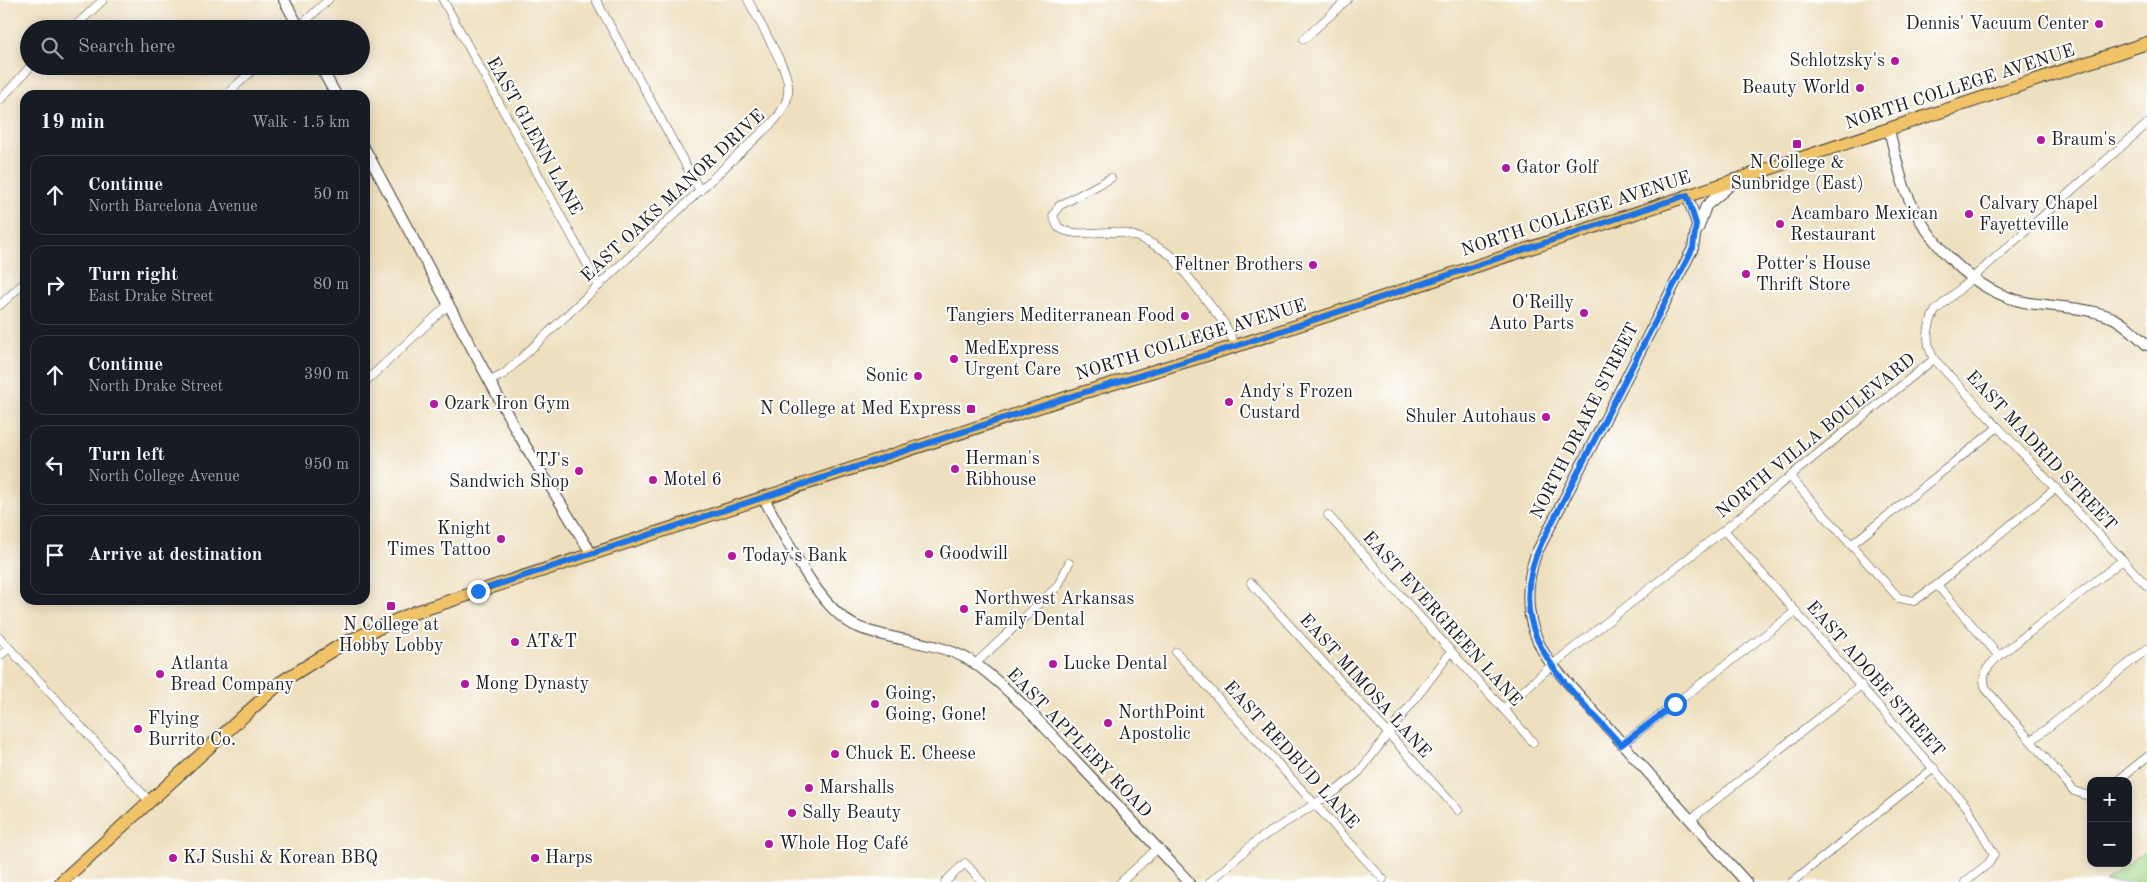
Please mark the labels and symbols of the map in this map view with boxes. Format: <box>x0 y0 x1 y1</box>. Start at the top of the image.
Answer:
place label: Dennis' Vacuum Center <box>1905 15 2090 33</box>
marker: Dennis' Vacuum Center <box>2093 18 2105 30</box>
street label: NORTH COLLEGE AVENUE <box>1843 41 2077 133</box>
place label: Schlotzsky's <box>1789 52 1885 70</box>
street label: EAST GLENN LANE <box>483 54 585 218</box>
marker: Schlotzsky's <box>1889 55 1901 67</box>
place label: Beauty World <box>1742 79 1850 97</box>
marker: Beauty World <box>1854 82 1866 94</box>
street label: EAST OAKS MANOR DRIVE <box>578 106 768 286</box>
place label: Braum's <box>2051 131 2116 149</box>
marker: Braum's <box>2035 134 2047 146</box>
marker: N College & Sunbridge (East) <box>1791 138 1803 150</box>
place label: N College & Sunbridge (East) <box>1730 154 1864 193</box>
place label: Gator Golf <box>1516 159 1599 177</box>
marker: Gator Golf <box>1500 162 1512 174</box>
street label: NORTH COLLEGE AVENUE <box>1459 168 1693 260</box>
place label: Calvary Chapel Fayetteville <box>1979 195 2098 234</box>
place label: Acambaro Mexican Restaurant <box>1790 205 1939 244</box>
marker: Calvary Chapel Fayetteville <box>1963 208 1975 220</box>
marker: Acambaro Mexican Restaurant <box>1774 218 1786 230</box>
place label: Potter's House Thrift Store <box>1756 255 1870 294</box>
place label: Feltner Brothers <box>1174 256 1303 274</box>
marker: Feltner Brothers <box>1307 259 1319 271</box>
marker: Potter's House Thrift Store <box>1740 268 1752 280</box>
place label: O'Reilly Auto Parts <box>1489 294 1574 333</box>
street label: NORTH COLLEGE AVENUE <box>1073 296 1309 384</box>
place label: Tangiers Mediterranean Food <box>946 307 1175 325</box>
marker: O'Reilly Auto Parts <box>1578 307 1590 319</box>
marker: Tangiers Mediterranean Food <box>1179 310 1191 322</box>
street label: NORTH DRAKE STREET <box>1528 320 1642 522</box>
place label: MedExpress Urgent Care <box>964 340 1061 379</box>
street label: NORTH VILLA BOULEVARD <box>1713 350 1919 522</box>
marker: MedExpress Urgent Care <box>948 353 960 365</box>
place label: Sonic <box>865 367 908 385</box>
street label: EAST MADRID STREET <box>1962 367 2120 535</box>
marker: Sonic <box>912 370 924 382</box>
place label: Andy's Frozen Custard <box>1239 383 1353 422</box>
place label: Ozark Iron Gym <box>444 395 570 413</box>
marker: Andy's Frozen Custard <box>1223 396 1235 408</box>
marker: Ozark Iron Gym <box>428 398 440 410</box>
place label: N College at Med Express <box>760 400 961 418</box>
marker: N College at Med Express <box>965 403 977 415</box>
place label: Shuler Autohaus <box>1405 408 1536 426</box>
marker: Shuler Autohaus <box>1540 411 1552 423</box>
place label: Herman's Ribhouse <box>965 450 1040 489</box>
place label: TJ's Sandwich Shop <box>449 452 569 491</box>
marker: Herman's Ribhouse <box>949 463 961 475</box>
marker: TJ's Sandwich Shop <box>573 465 585 477</box>
place label: Motel 6 <box>663 471 722 489</box>
marker: Motel 6 <box>647 474 659 486</box>
place label: Knight Times Tattoo <box>387 520 491 559</box>
street label: EAST EVERGREEN LANE <box>1359 528 1525 710</box>
marker: Knight Times Tattoo <box>495 533 507 545</box>
place label: Goodwill <box>939 545 1008 563</box>
place label: Today's Bank <box>742 547 848 565</box>
marker: Goodwill <box>923 548 935 560</box>
marker: Today's Bank <box>726 550 738 562</box>
route end <box>467 580 490 603</box>
place label: Northwest Arkansas Family Dental <box>974 590 1135 629</box>
street label: EAST ADOBE STREET <box>1803 598 1947 760</box>
marker: N College at Hobby Lobby <box>385 600 397 612</box>
marker: Northwest Arkansas Family Dental <box>958 603 970 615</box>
street label: EAST MIMOSA LANE <box>1296 611 1434 761</box>
place label: N College at Hobby Lobby <box>338 616 444 655</box>
place label: AT&T <box>525 633 577 651</box>
marker: AT&T <box>509 636 521 648</box>
place label: Atlanta Bread Company <box>170 655 295 694</box>
place label: Lucke Dental <box>1063 655 1167 673</box>
marker: Lucke Dental <box>1047 658 1059 670</box>
street label: EAST APPLEBY ROAD <box>1003 665 1155 821</box>
marker: Atlanta Bread Company <box>154 668 166 680</box>
place label: Mong Dynasty <box>475 675 590 693</box>
marker: Mong Dynasty <box>459 678 471 690</box>
street label: EAST REDBUD LANE <box>1220 678 1362 832</box>
place label: Going, Going, Gone! <box>885 685 986 724</box>
route start <box>1664 693 1687 716</box>
marker: Going, Going, Gone! <box>869 698 881 710</box>
place label: NorthPoint Apostolic <box>1118 704 1205 743</box>
place label: Flying Burrito Co. <box>148 710 236 749</box>
marker: NorthPoint Apostolic <box>1102 717 1114 729</box>
marker: Flying Burrito Co. <box>132 723 144 735</box>
place label: Chuck E. Cheese <box>845 745 976 763</box>
marker: Chuck E. Cheese <box>829 748 841 760</box>
place label: Marshalls <box>819 779 895 797</box>
marker: Marshalls <box>803 782 815 794</box>
place label: Sally Beauty <box>802 804 902 822</box>
marker: Sally Beauty <box>786 807 798 819</box>
place label: Whole Hog Café <box>779 835 908 853</box>
marker: Whole Hog Café <box>763 838 775 850</box>
place label: KJ Sushi & Korean BBQ <box>183 849 378 867</box>
place label: Harps <box>545 849 593 867</box>
marker: KJ Sushi & Korean BBQ <box>167 852 179 864</box>
marker: Harps <box>529 852 541 864</box>

